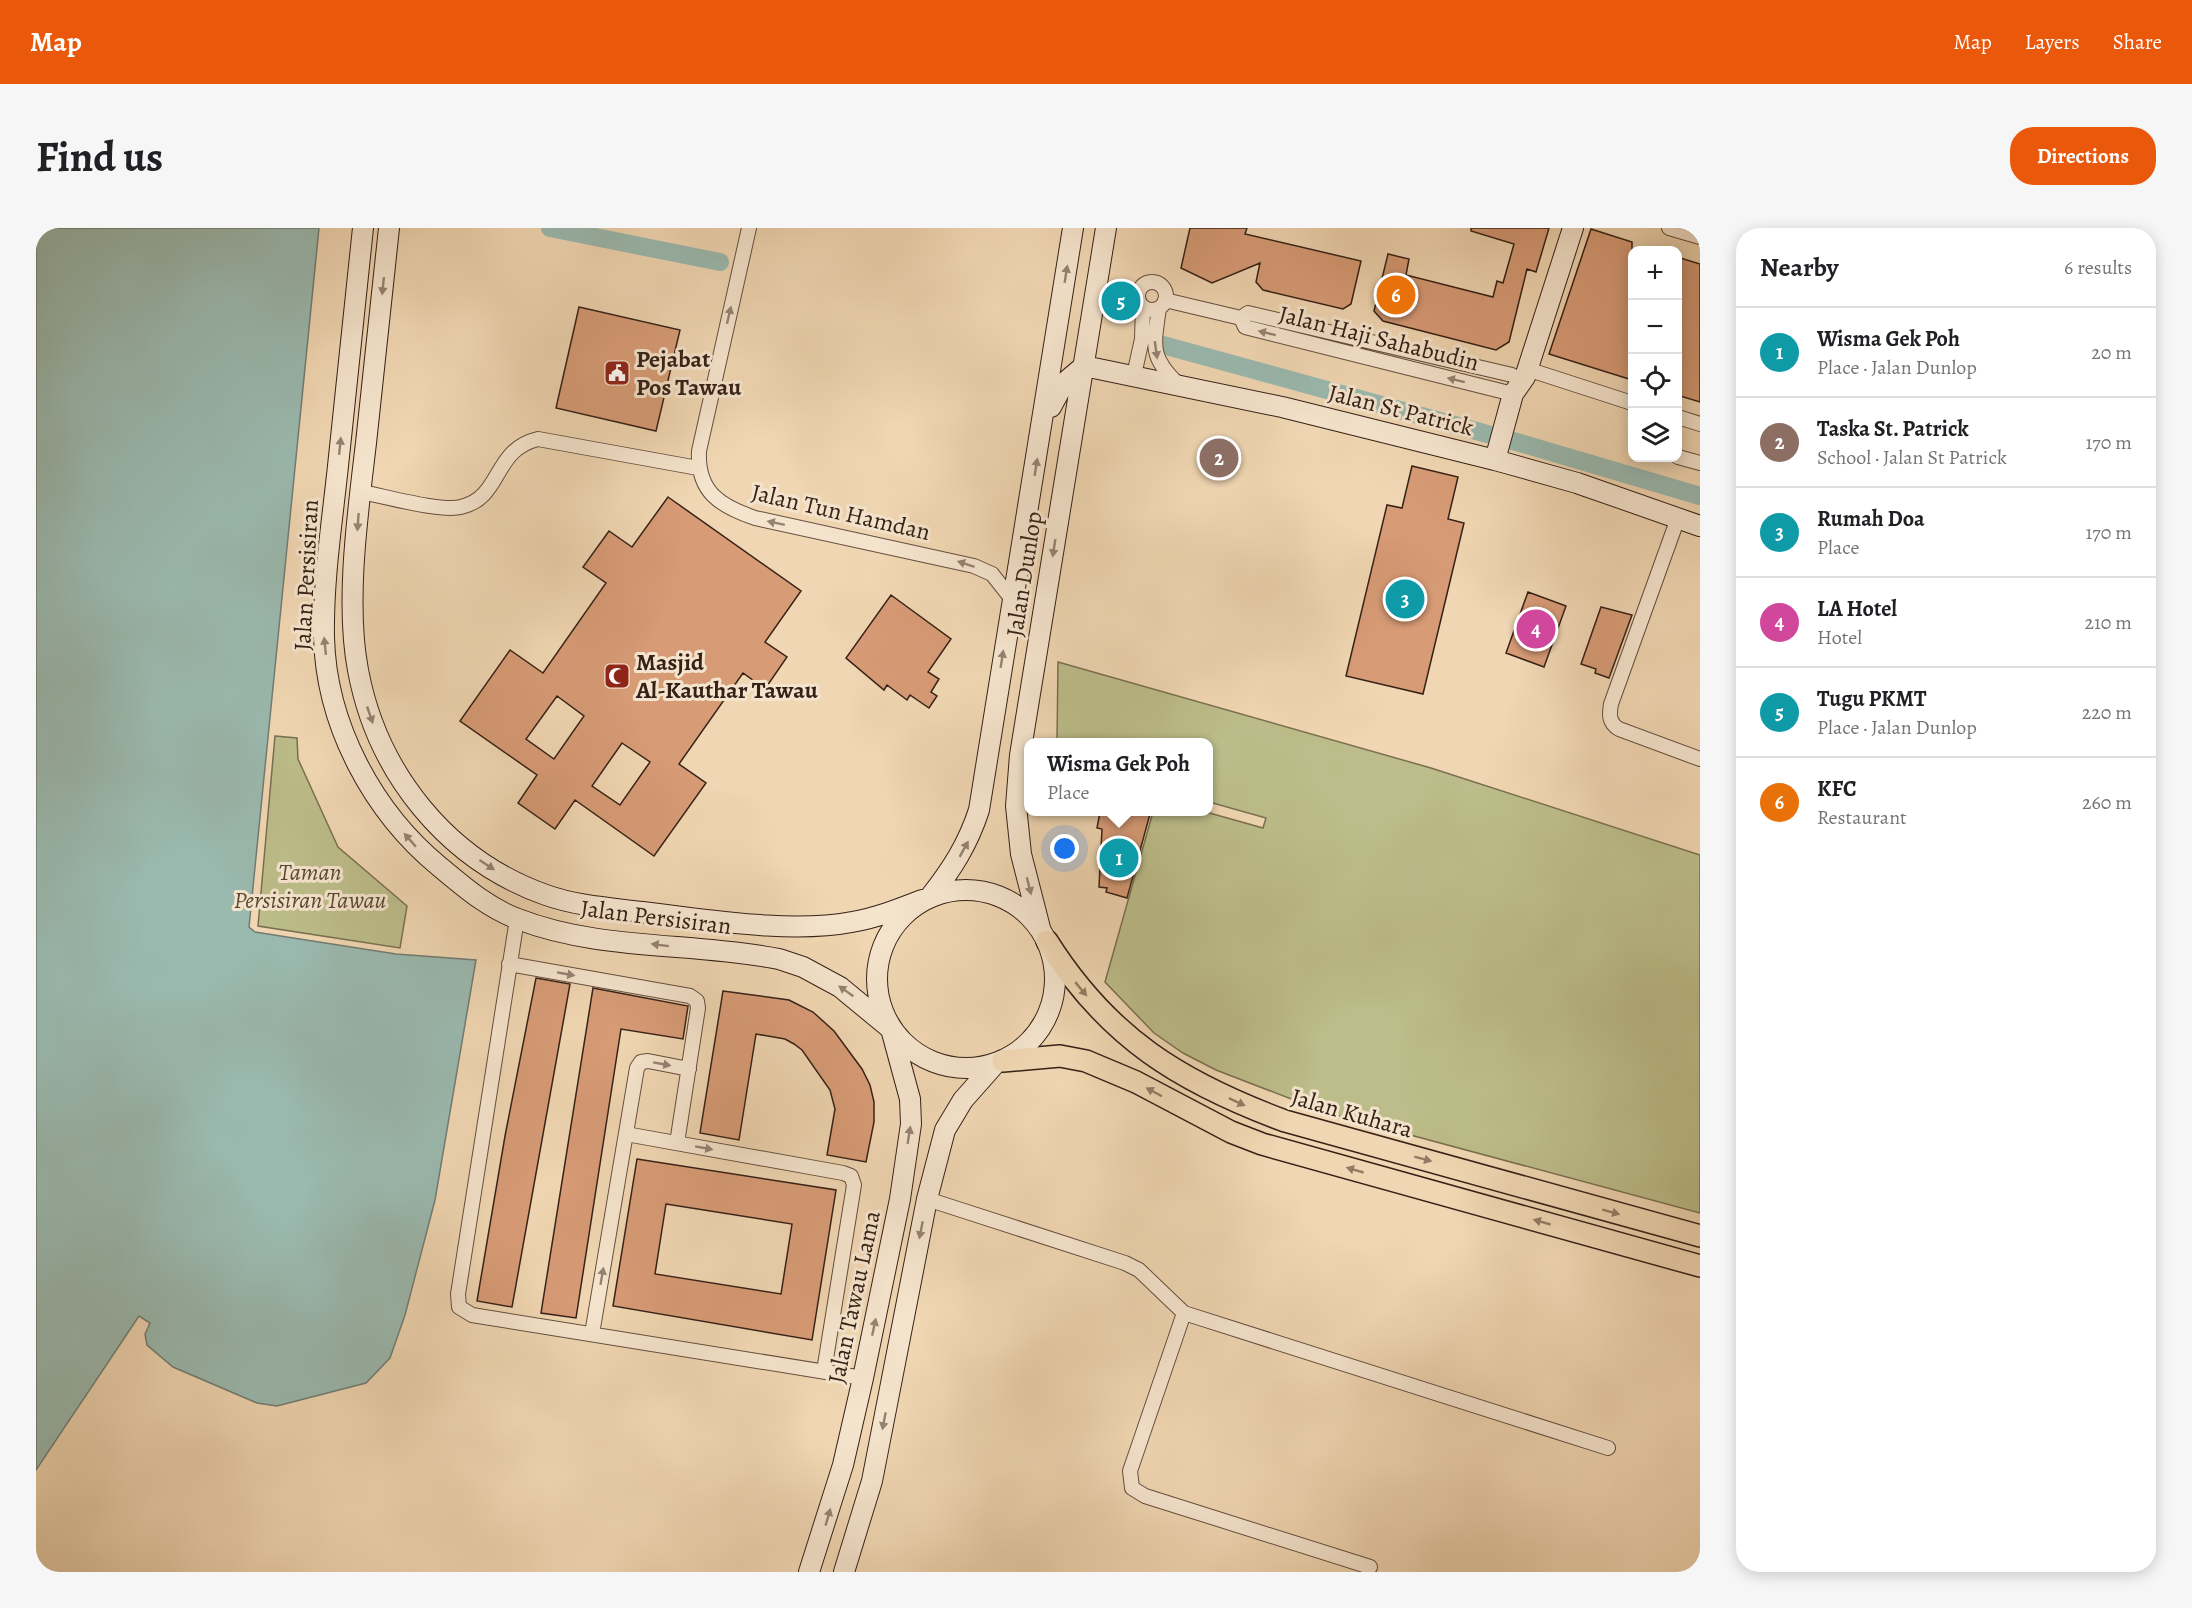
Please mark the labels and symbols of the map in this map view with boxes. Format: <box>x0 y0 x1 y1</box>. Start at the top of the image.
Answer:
one-way arrow <box>1062 265 1071 284</box>
pin: 6 <box>1376 272 1416 318</box>
one-way arrow <box>378 277 388 296</box>
pin: 5 <box>1102 278 1140 324</box>
street label: Jalan Haji Sahabudin <box>1276 298 1482 378</box>
one-way arrow <box>725 306 735 324</box>
one-way arrow <box>1257 327 1276 337</box>
one-way arrow <box>1152 341 1161 360</box>
place label: Pejabat Pos Tawau <box>636 343 742 403</box>
public building icon: Pejabat Pos Tawau <box>602 358 632 388</box>
one-way arrow <box>1447 375 1465 384</box>
street label: Jalan St Patrick <box>1325 377 1477 444</box>
pin: 2 <box>1200 436 1238 480</box>
one-way arrow <box>335 437 345 456</box>
one-way arrow <box>1031 457 1040 476</box>
street label: Jalan Tun Hamdan <box>748 476 934 548</box>
street label: Jalan Persisiran <box>286 499 326 651</box>
street label: Jalan Dunlop <box>998 509 1050 639</box>
one-way arrow <box>354 512 363 531</box>
one-way arrow <box>766 518 785 527</box>
one-way arrow <box>1050 538 1059 557</box>
one-way arrow <box>957 559 975 568</box>
pin: 3 <box>1386 576 1424 622</box>
pin: 4 <box>1516 606 1556 652</box>
one-way arrow <box>320 636 330 655</box>
place label: Masjid Al-Kauthar Tawau <box>635 646 819 706</box>
one-way arrow <box>998 649 1007 668</box>
mosque icon: Masjid Al-Kauthar Tawau <box>602 661 632 691</box>
one-way arrow <box>365 706 375 724</box>
one-way arrow <box>404 833 417 848</box>
your location <box>1050 834 1079 863</box>
pin: 1 <box>1100 836 1138 880</box>
one-way arrow <box>959 840 969 857</box>
park label: Taman Persisiran Tawau <box>234 856 387 916</box>
one-way arrow <box>479 859 495 871</box>
one-way arrow <box>1025 876 1035 895</box>
street label: Jalan Persisiran <box>579 892 733 942</box>
one-way arrow <box>650 940 669 950</box>
one-way arrow <box>557 970 576 979</box>
one-way arrow <box>1074 981 1087 997</box>
one-way arrow <box>838 985 854 997</box>
one-way arrow <box>652 1059 671 1068</box>
street label: Jalan Kuhara <box>1288 1080 1417 1146</box>
one-way arrow <box>1145 1087 1162 1097</box>
one-way arrow <box>1228 1098 1245 1107</box>
one-way arrow <box>905 1126 914 1145</box>
one-way arrow <box>695 1144 714 1153</box>
one-way arrow <box>1414 1155 1432 1165</box>
one-way arrow <box>1345 1165 1363 1174</box>
street label: Jalan Tawau Lama <box>820 1207 888 1386</box>
one-way arrow <box>1602 1207 1620 1217</box>
one-way arrow <box>1533 1217 1552 1227</box>
one-way arrow <box>916 1221 925 1240</box>
one-way arrow <box>597 1267 606 1286</box>
one-way arrow <box>870 1317 879 1336</box>
one-way arrow <box>879 1412 888 1431</box>
one-way arrow <box>824 1508 833 1526</box>

